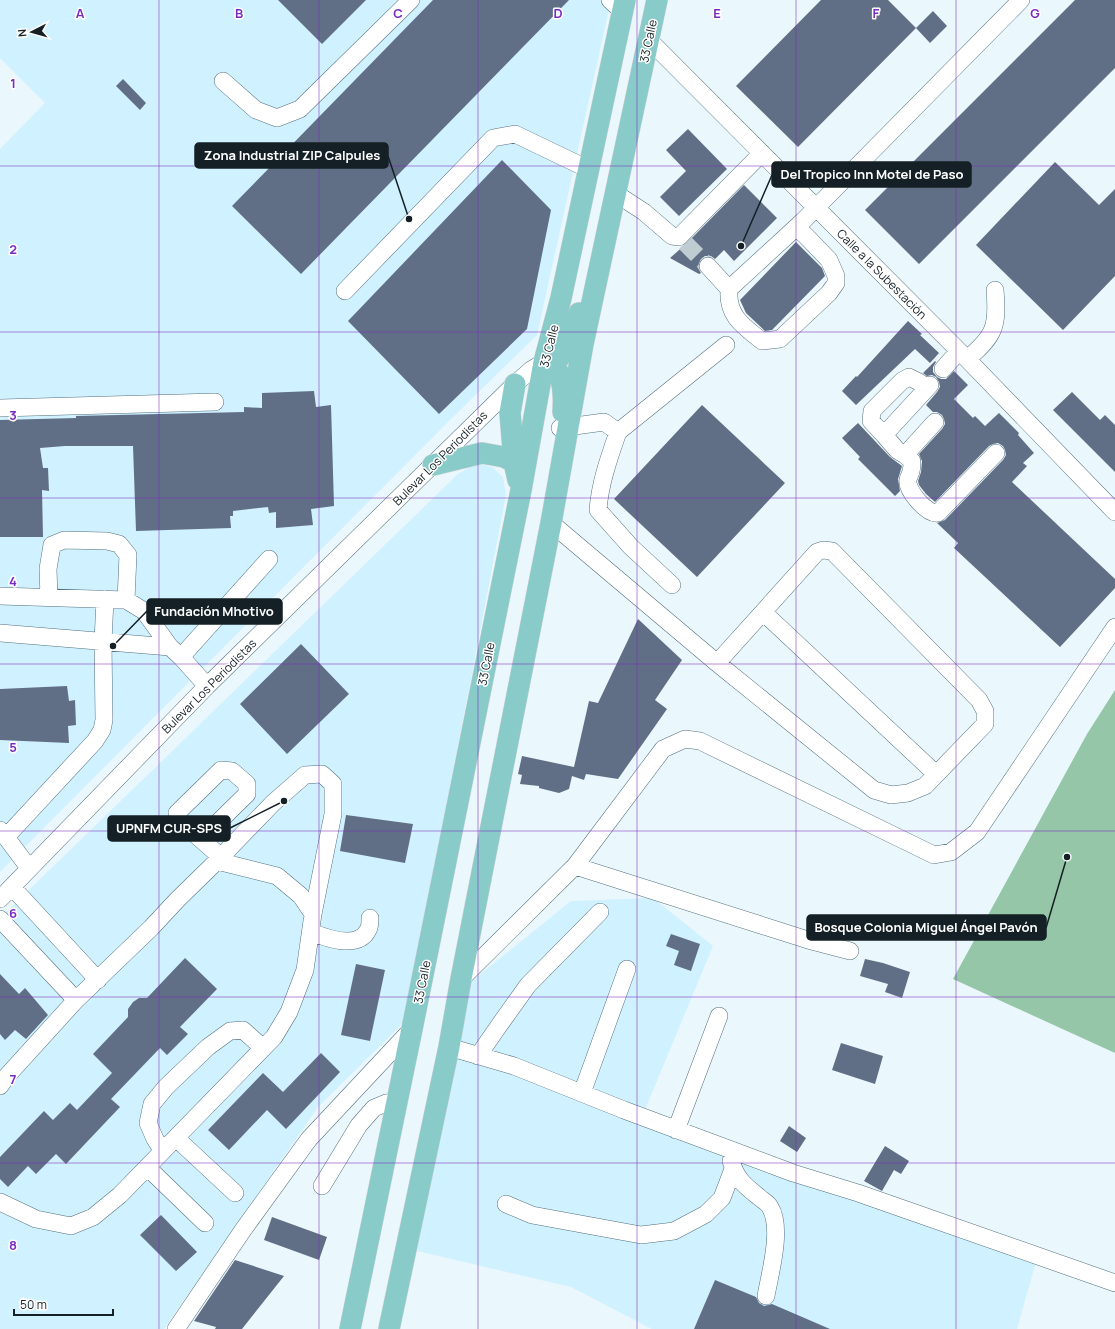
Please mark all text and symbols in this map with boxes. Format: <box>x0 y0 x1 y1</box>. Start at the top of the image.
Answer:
text: A <box>76 4 85 22</box>
text: B <box>235 4 243 22</box>
text: C <box>393 4 403 22</box>
text: D <box>553 4 563 22</box>
text: E <box>713 4 721 22</box>
text: F <box>873 4 880 22</box>
text: G <box>1030 4 1040 22</box>
north arrow <box>12 12 52 52</box>
street label: 33 Calle <box>635 18 661 64</box>
text: N <box>14 28 29 38</box>
text: 1 <box>10 74 16 92</box>
callout: Zona Industrial ZIP Calpules <box>195 143 388 168</box>
text: Zona Industrial ZIP Calpules <box>204 146 380 164</box>
callout: Del Tropico Inn Motel de Paso <box>772 162 971 187</box>
text: Del Tropico Inn Motel de Paso <box>780 165 964 183</box>
street label: Calle a la Subestación <box>833 225 931 323</box>
text: 2 <box>9 240 17 258</box>
street label: 33 Calle <box>535 323 563 369</box>
text: 3 <box>9 406 17 424</box>
street label: Bulevar Los Periodistas <box>389 407 491 509</box>
text: 4 <box>9 572 17 590</box>
callout: Fundación Mhotivo <box>147 599 282 624</box>
text: Fundación Mhotivo <box>154 602 274 620</box>
street label: Bulevar Los Periodistas <box>158 635 260 737</box>
street label: 33 Calle <box>474 641 498 687</box>
text: 5 <box>9 738 17 756</box>
callout: UPNFM CUR-SPS <box>108 816 230 841</box>
text: UPNFM CUR-SPS <box>116 819 222 837</box>
text: 6 <box>9 904 17 922</box>
callout: Bosque Colonia Miguel Ángel Pavón <box>807 915 1046 940</box>
text: Bosque Colonia Miguel Ángel Pavón <box>814 918 1038 936</box>
street label: 33 Calle <box>410 959 434 1005</box>
text: 7 <box>10 1070 17 1088</box>
text: 8 <box>9 1236 17 1254</box>
scale bar <box>14 1291 113 1317</box>
text: 50 m <box>20 1296 47 1313</box>

